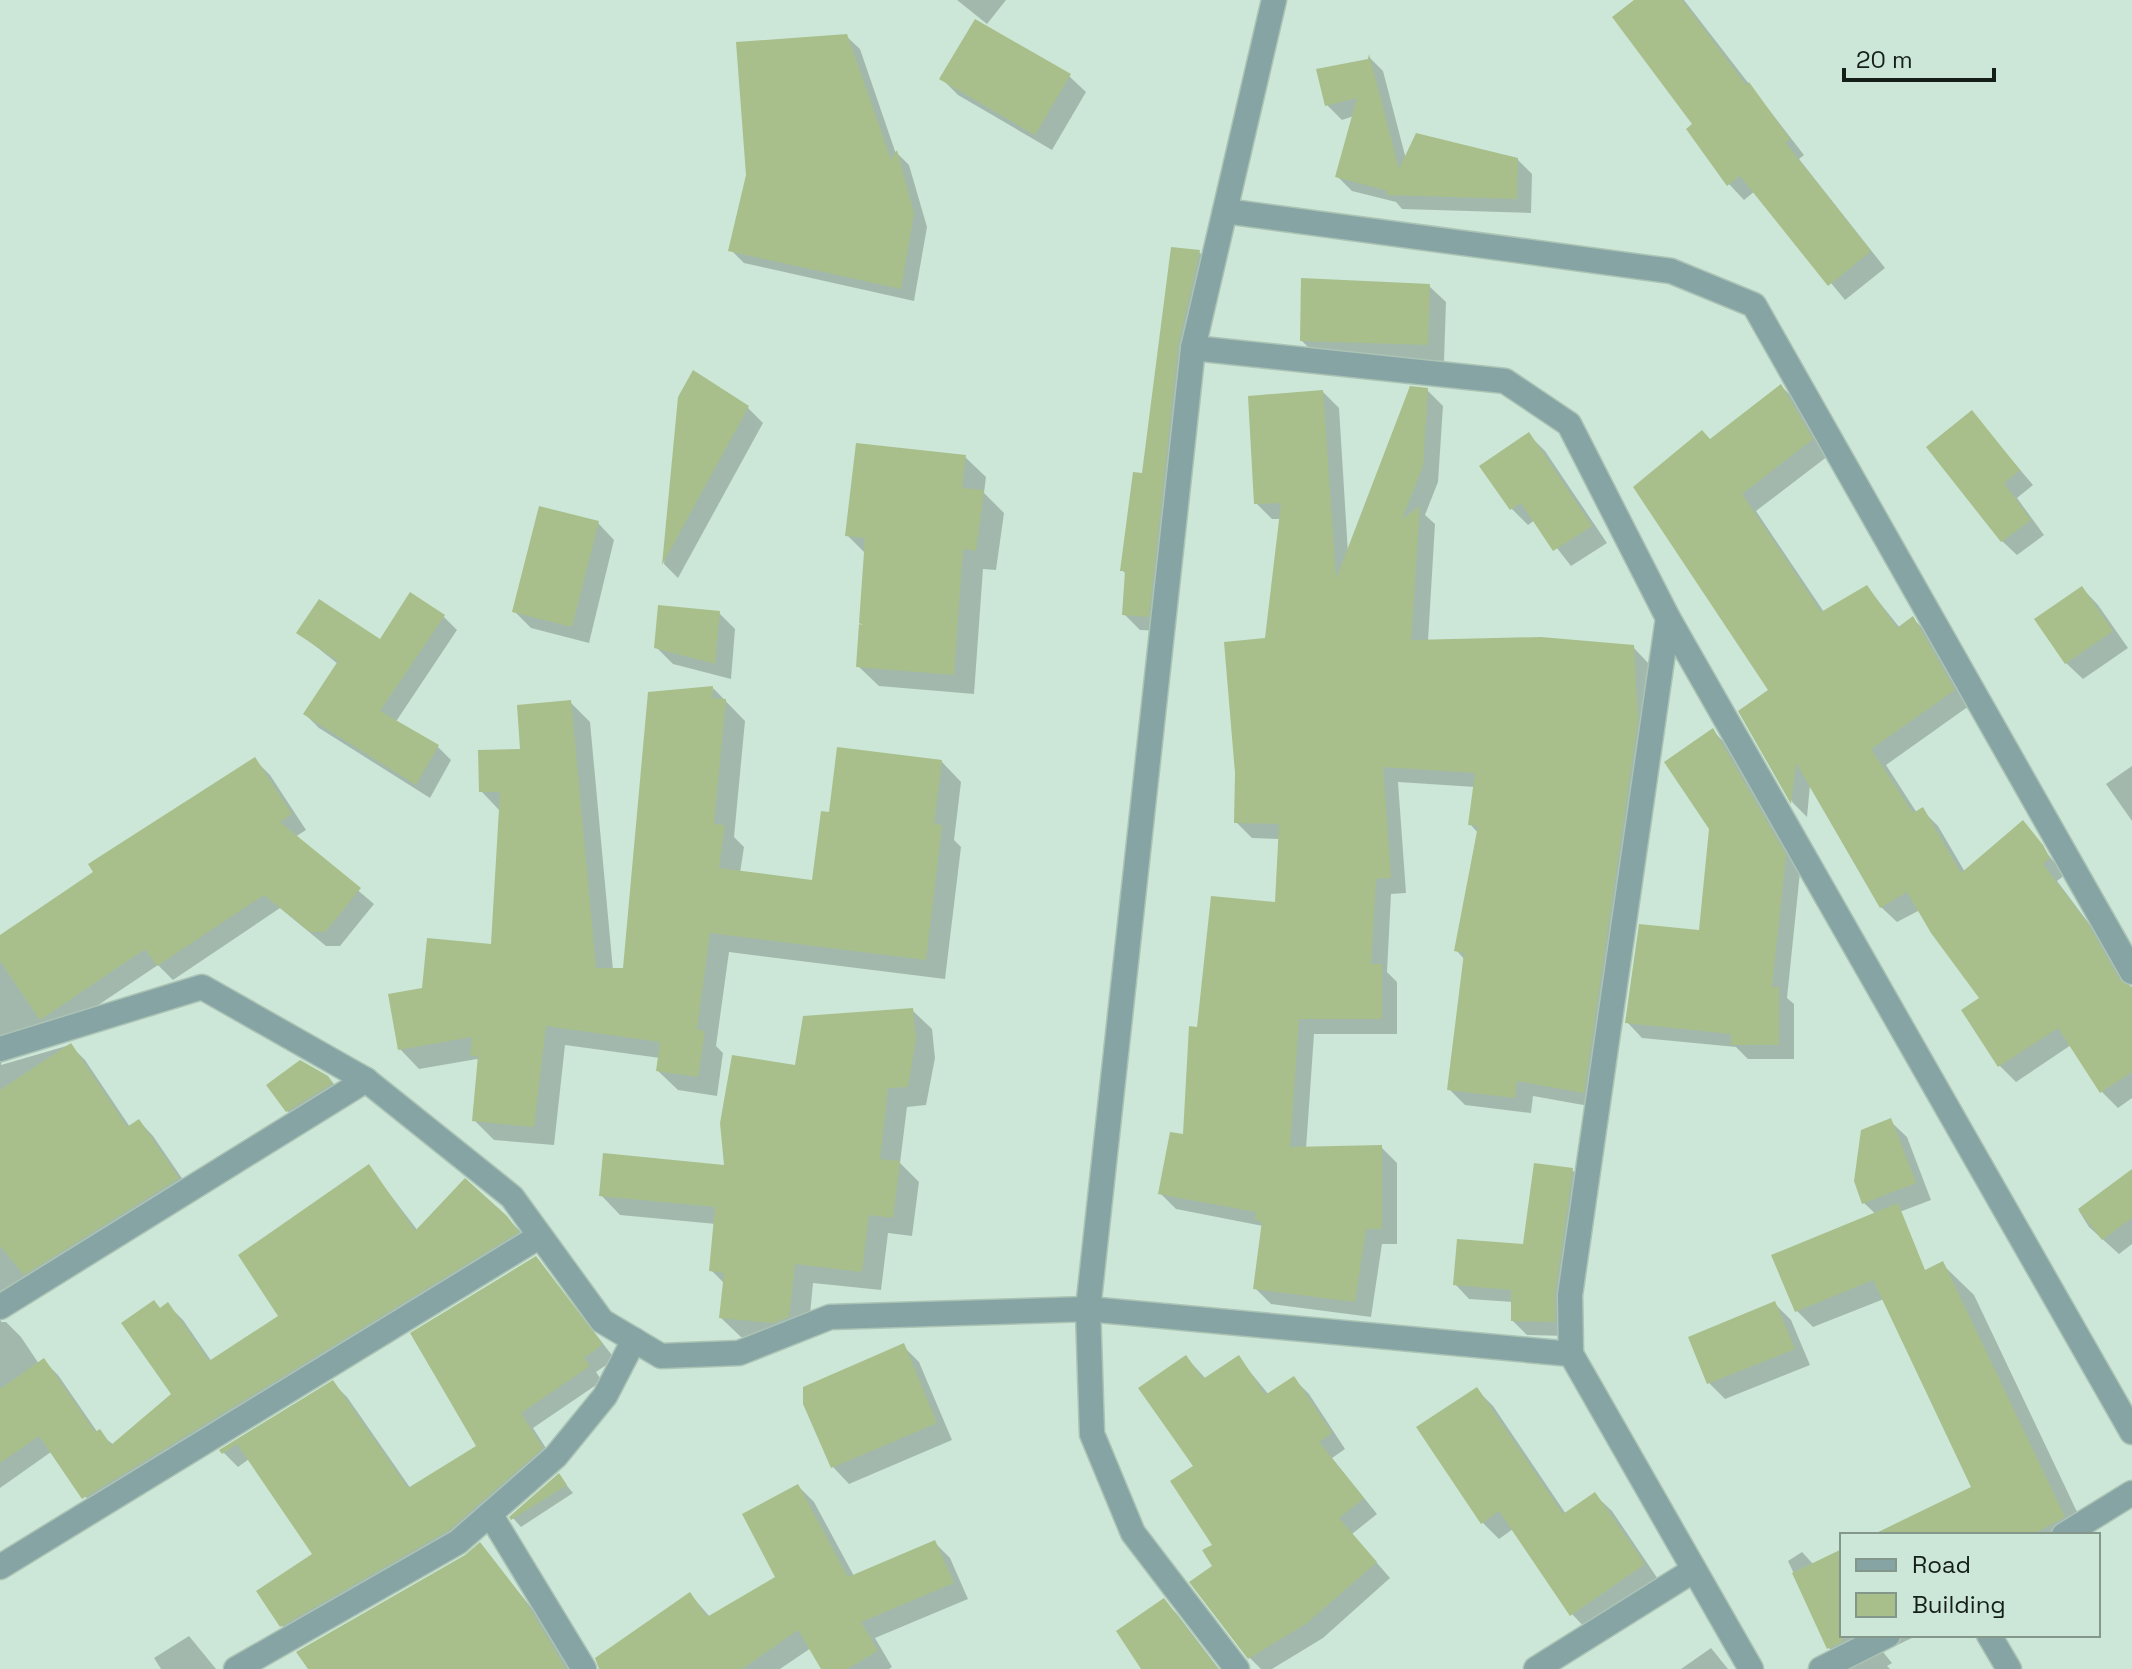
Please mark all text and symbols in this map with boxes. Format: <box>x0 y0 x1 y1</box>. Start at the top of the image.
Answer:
scale bar <box>1844 32 1994 82</box>
text: 20 m <box>1856 44 1913 75</box>
legend <box>1840 1533 2100 1637</box>
text: Road <box>1912 1549 1971 1580</box>
text: Building <box>1912 1589 2006 1620</box>

